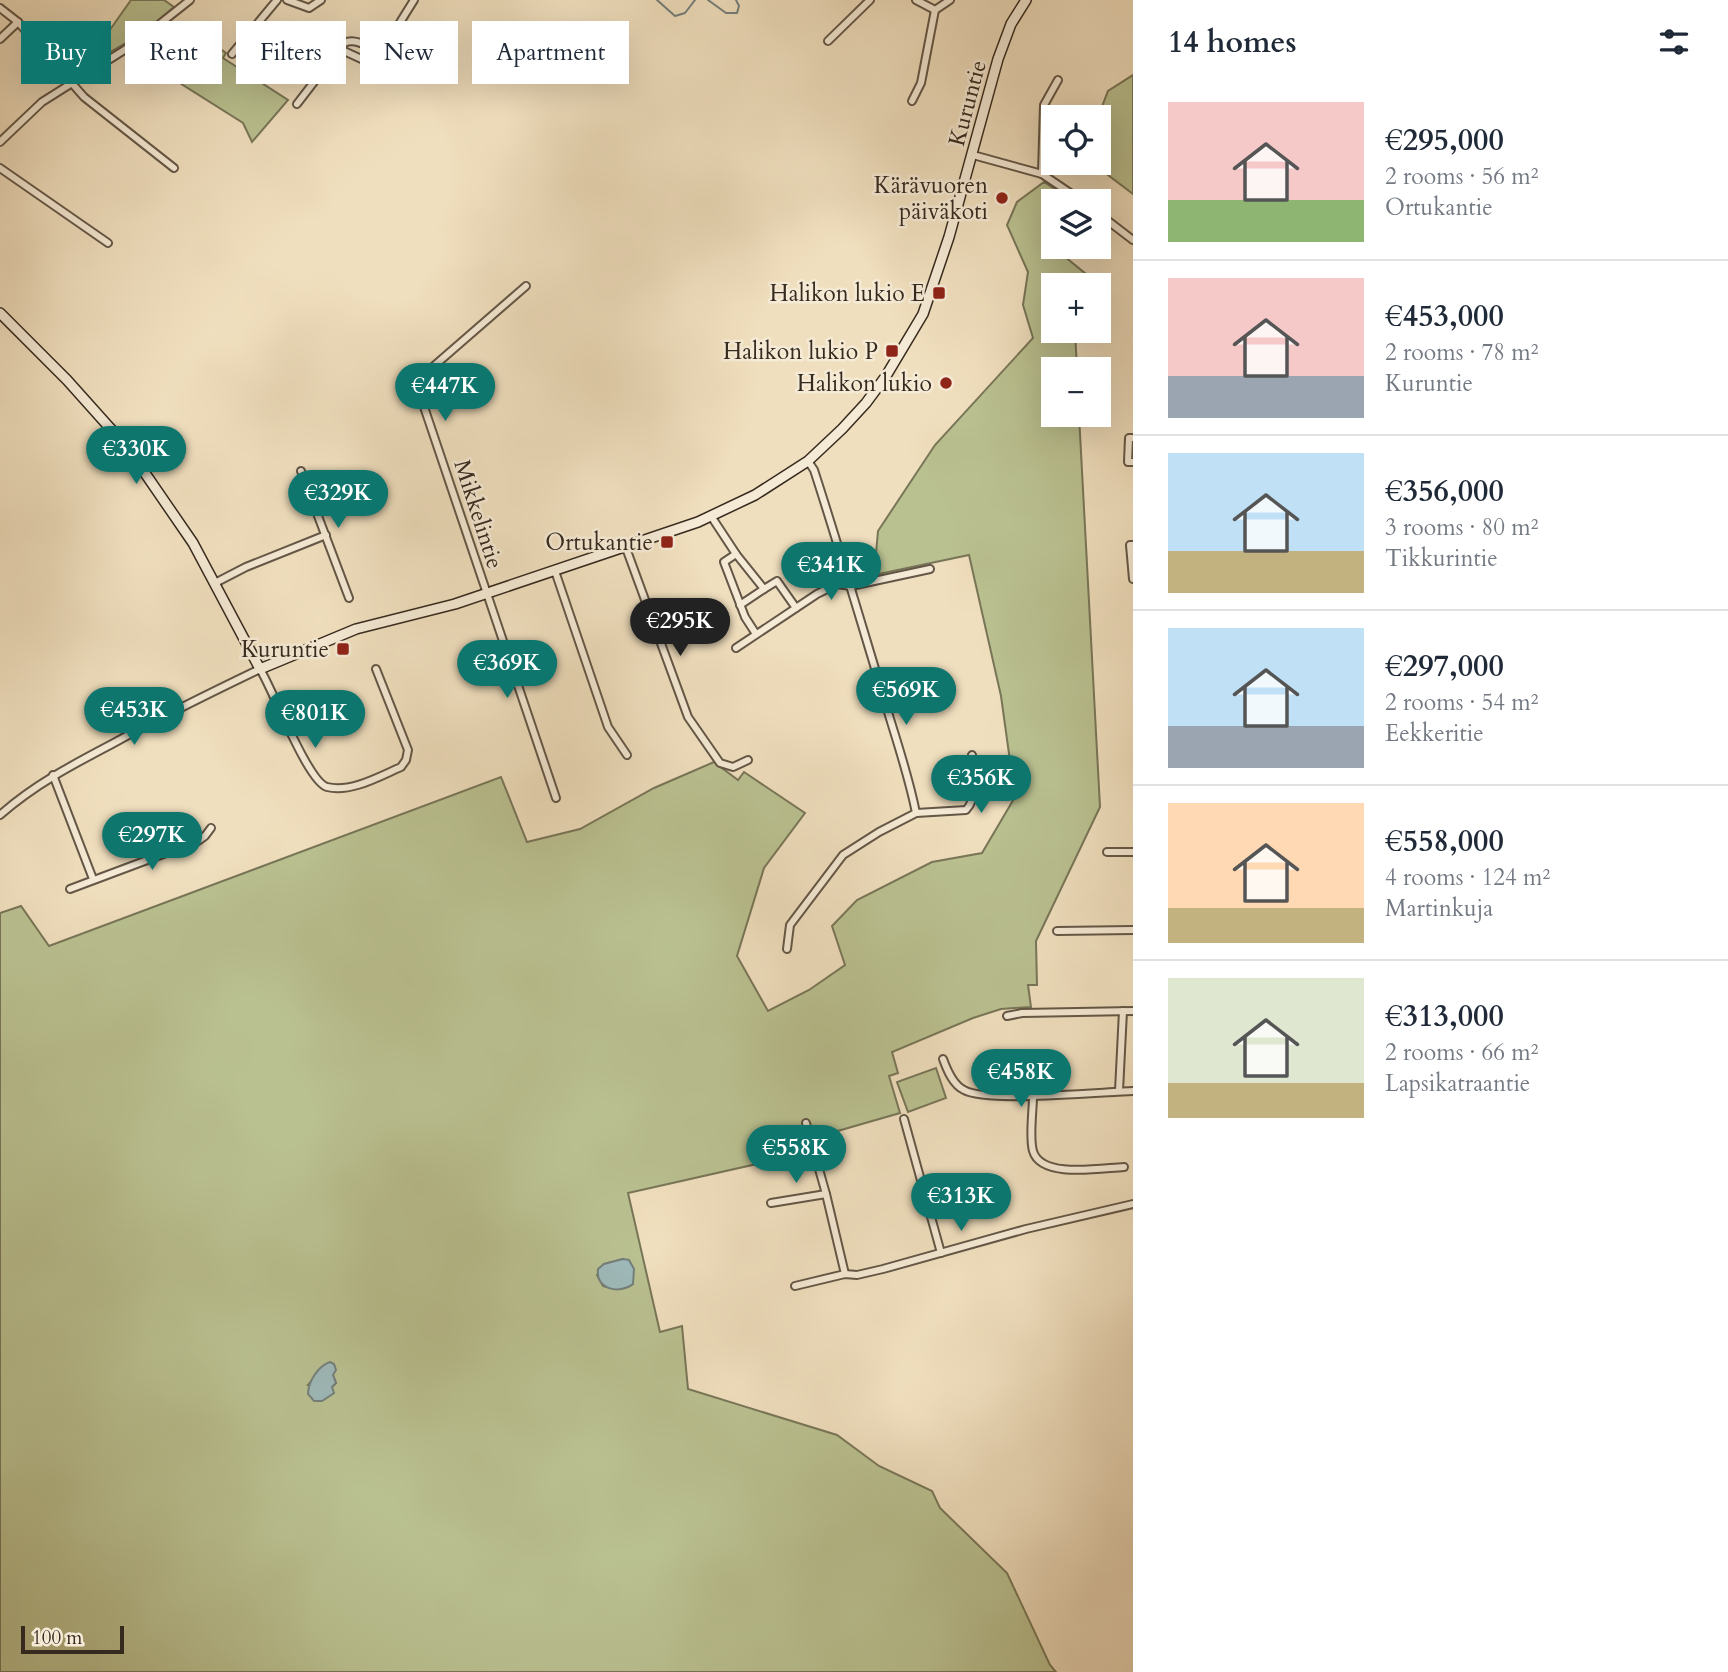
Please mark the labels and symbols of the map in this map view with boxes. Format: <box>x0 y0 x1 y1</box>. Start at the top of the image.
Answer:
street label: Kuruntie <box>941 57 994 150</box>
place label: Kärävuoren päiväkoti <box>874 170 988 227</box>
marker: Kärävuoren päiväkoti <box>994 190 1010 206</box>
place label: Halikon lukio E <box>769 278 925 309</box>
marker: Halikon lukio E <box>931 285 947 301</box>
place label: Halikon lukio P <box>723 336 878 367</box>
marker: Halikon lukio P <box>884 343 900 359</box>
pin: €447K <box>396 364 494 423</box>
place label: Halikon lukio <box>797 368 932 399</box>
marker: Halikon lukio <box>938 375 954 391</box>
pin: €330K <box>87 426 185 486</box>
street label: Mikkelintie <box>446 456 511 573</box>
pin: €329K <box>289 470 387 530</box>
place label: Ortukantie <box>545 527 653 558</box>
marker: Ortukantie <box>659 534 675 550</box>
pin: €341K <box>782 542 880 602</box>
pin: €295K <box>631 598 729 658</box>
place label: Kuruntie <box>241 634 329 665</box>
pin: €369K <box>458 640 556 700</box>
marker: Kuruntie <box>335 641 351 657</box>
pin: €569K <box>857 668 955 727</box>
pin: €453K <box>85 688 183 747</box>
pin: €801K <box>266 690 364 750</box>
pin: €356K <box>932 756 1030 815</box>
pin: €297K <box>103 812 201 872</box>
pin: €458K <box>972 1050 1070 1109</box>
pin: €558K <box>747 1126 845 1185</box>
pin: €313K <box>912 1174 1010 1233</box>
scale bar <box>21 1623 124 1655</box>

